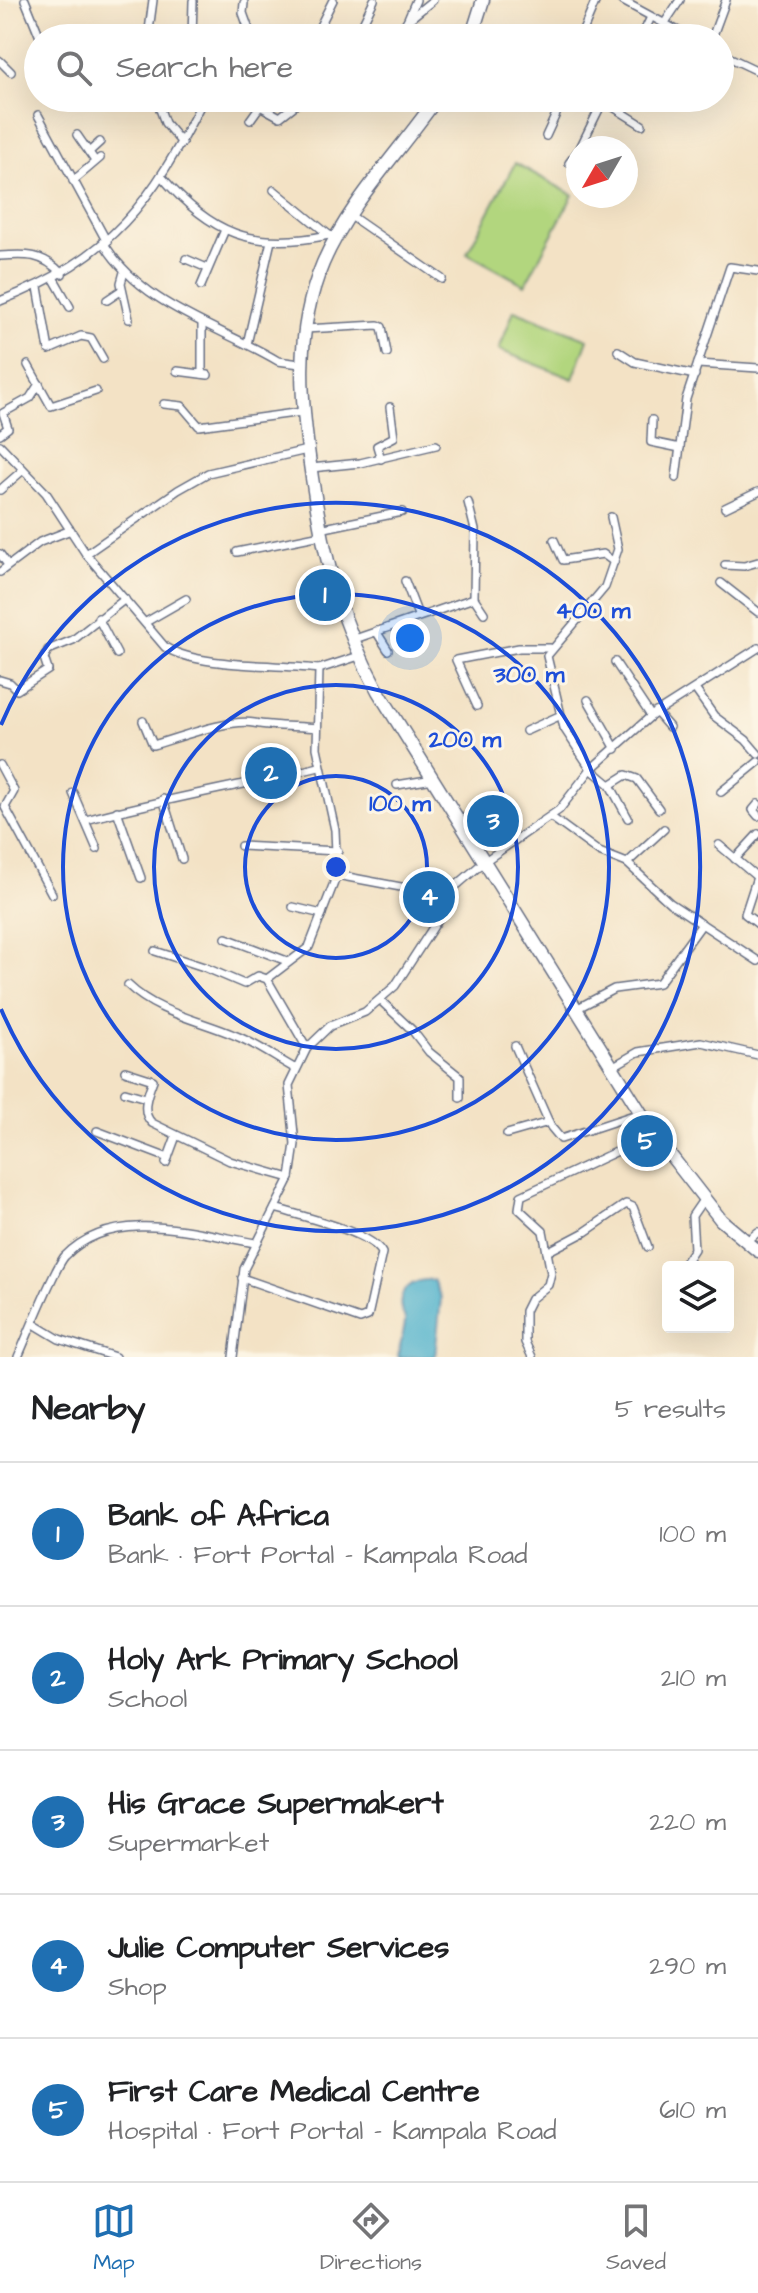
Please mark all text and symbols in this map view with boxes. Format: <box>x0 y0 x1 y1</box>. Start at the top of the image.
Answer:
search box <box>24 24 734 112</box>
icon: search <box>52 46 96 90</box>
text: Search here <box>116 47 293 89</box>
north arrow <box>566 136 638 208</box>
pin: 1 <box>299 565 351 625</box>
text: 400 m <box>556 594 631 628</box>
your location <box>390 618 430 658</box>
text: 300 m <box>493 658 565 692</box>
text: 200 m <box>428 723 501 757</box>
pin: 2 <box>245 743 297 803</box>
text: 100 m <box>369 787 431 821</box>
pin: 3 <box>467 791 519 851</box>
centre of rings <box>322 853 350 881</box>
pin: 4 <box>403 867 455 927</box>
pin: 5 <box>621 1111 673 1171</box>
map controls <box>662 1261 734 1333</box>
button: layers <box>662 1261 734 1333</box>
text: Nearby <box>32 1385 146 1433</box>
text: 5 results <box>615 1391 726 1427</box>
text: Bank of Africa <box>108 1495 329 1537</box>
text: 1 <box>56 1516 60 1552</box>
text: 100 m <box>659 1516 726 1552</box>
text: Bank · Fort Portal - Kampala Road <box>108 1537 528 1573</box>
text: Holy Ark Primary School <box>108 1639 458 1681</box>
text: 2 <box>51 1660 65 1696</box>
text: 210 m <box>661 1660 726 1696</box>
text: School <box>108 1681 187 1717</box>
text: His Grace Supermakert <box>108 1783 444 1825</box>
text: 3 <box>51 1804 65 1840</box>
text: 220 m <box>649 1804 726 1840</box>
text: Supermarket <box>108 1825 269 1861</box>
text: Julie Computer Services <box>108 1927 449 1969</box>
text: 4 <box>49 1948 67 1984</box>
text: 290 m <box>649 1948 726 1984</box>
text: Shop <box>108 1969 167 2005</box>
text: First Care Medical Centre <box>108 2071 480 2113</box>
text: 5 <box>49 2092 67 2128</box>
text: 610 m <box>659 2092 726 2128</box>
text: Hospital · Fort Portal - Kampala Road <box>108 2113 557 2149</box>
tab: Map <box>92 2199 136 2278</box>
tab: Directions <box>320 2199 422 2278</box>
tab: Saved <box>606 2199 666 2278</box>

